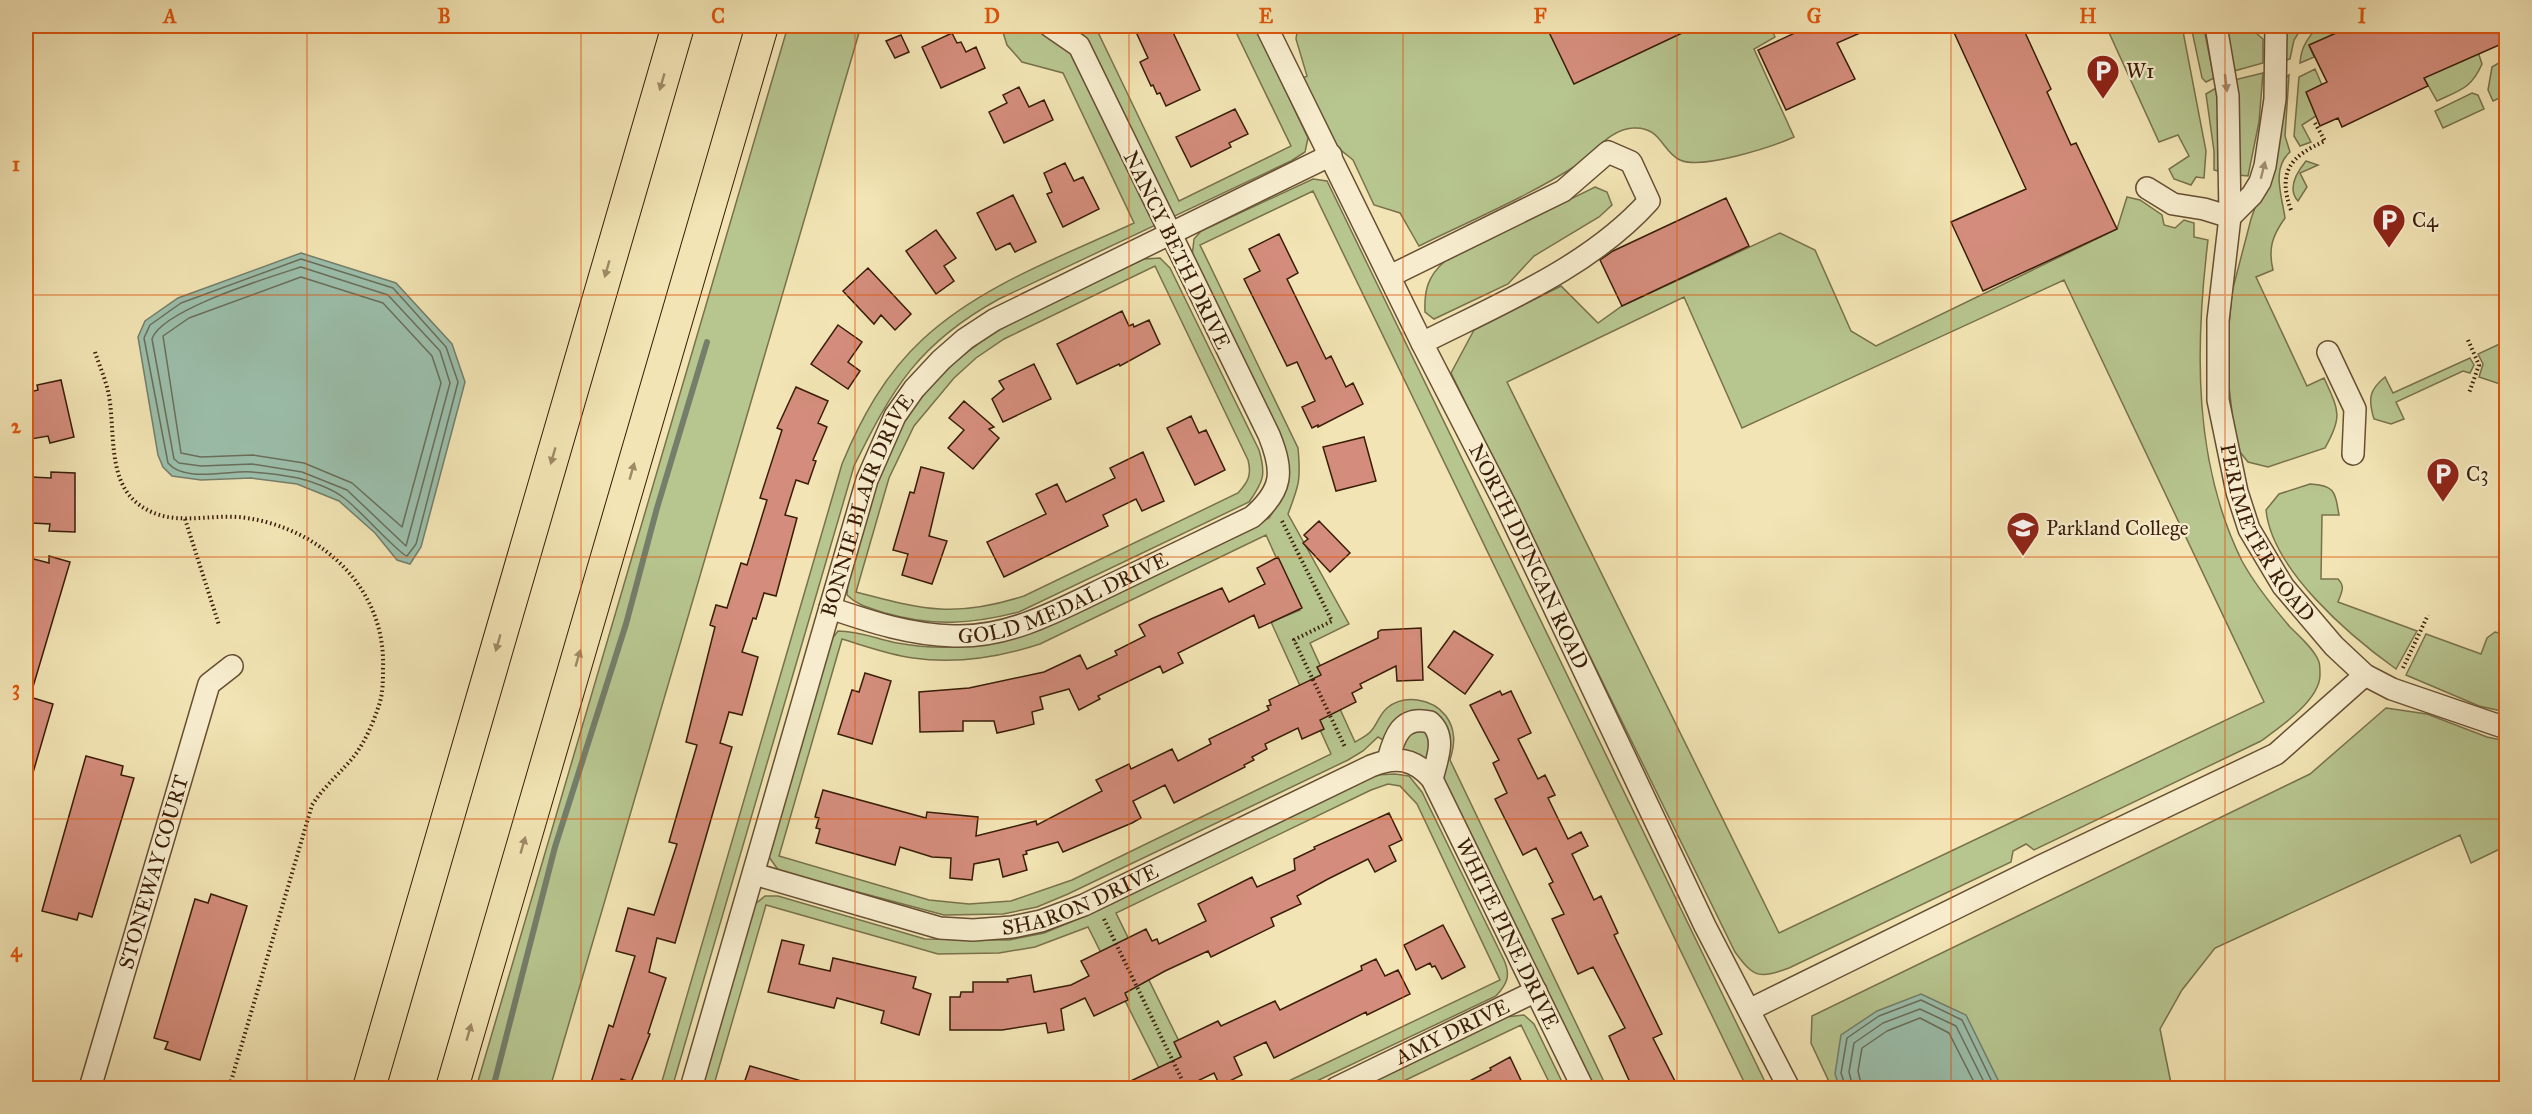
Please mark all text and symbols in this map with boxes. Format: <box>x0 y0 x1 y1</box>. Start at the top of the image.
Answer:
text: A <box>161 4 177 28</box>
text: B <box>437 4 451 28</box>
text: C <box>711 4 725 28</box>
text: D <box>984 4 1000 28</box>
text: E <box>1259 4 1274 28</box>
text: F <box>1533 4 1547 28</box>
text: G <box>1807 4 1822 28</box>
text: H <box>2079 4 2097 28</box>
text: I <box>2358 4 2367 28</box>
parking icon: W1 <box>2085 53 2121 100</box>
place label: W1 <box>2126 58 2154 84</box>
one-way arrow <box>657 73 666 91</box>
one-way arrow <box>2222 74 2231 93</box>
street label: NANCY BETH DRIVE <box>1118 147 1236 353</box>
text: 1 <box>12 152 20 176</box>
one-way arrow <box>2259 161 2269 179</box>
parking icon: C4 <box>2371 202 2407 249</box>
place label: C4 <box>2412 207 2439 233</box>
one-way arrow <box>602 260 611 278</box>
street label: BONNIE BLAIR DRIVE <box>815 389 920 620</box>
text: 2 <box>11 414 22 438</box>
street label: NORTH DUNCAN ROAD <box>1463 439 1594 673</box>
street label: PERIMETER ROAD <box>2214 441 2321 627</box>
one-way arrow <box>548 447 557 465</box>
parking icon: C3 <box>2425 456 2461 503</box>
place label: C3 <box>2466 461 2489 487</box>
one-way arrow <box>628 462 637 480</box>
school or university icon: Parkland College <box>2005 510 2041 557</box>
place label: Parkland College <box>2046 515 2189 541</box>
street label: GOLD MEDAL DRIVE <box>958 546 1172 649</box>
one-way arrow <box>493 635 502 653</box>
one-way arrow <box>574 649 583 667</box>
text: 3 <box>12 676 20 701</box>
street label: STONEWAY COURT <box>113 772 194 972</box>
street label: WHITE PINE DRIVE <box>1450 834 1565 1033</box>
one-way arrow <box>519 836 528 854</box>
street label: SHARON DRIVE <box>1001 858 1163 941</box>
text: 4 <box>10 938 22 963</box>
street label: AMY DRIVE <box>1390 993 1513 1071</box>
one-way arrow <box>465 1023 474 1041</box>

